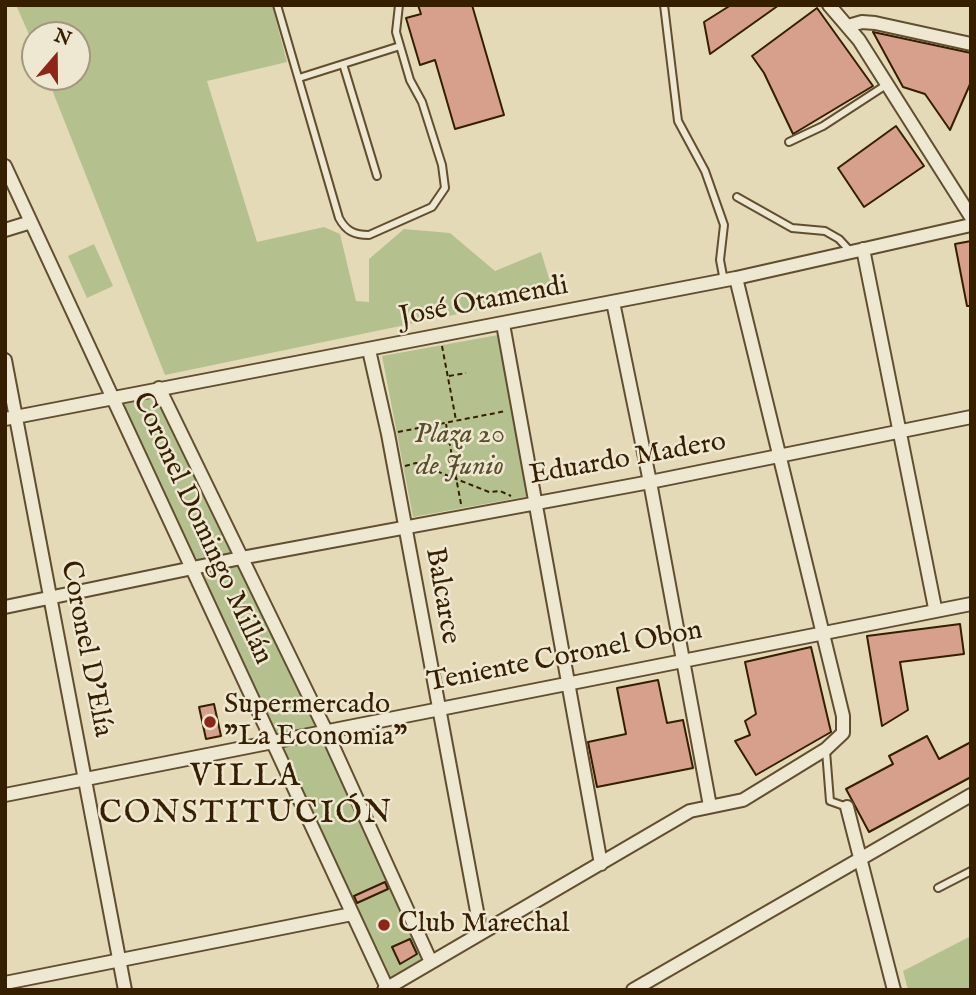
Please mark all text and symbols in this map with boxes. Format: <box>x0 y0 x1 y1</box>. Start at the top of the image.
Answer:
north arrow <box>21 21 91 91</box>
text: N <box>51 24 74 52</box>
street label: José Otamendi <box>397 270 571 336</box>
street label: Coronel Domingo Millán <box>123 388 279 670</box>
park label: Plaza 20 de Junio <box>414 419 506 485</box>
street label: Eduardo Madero <box>527 426 729 494</box>
street label: Balcarce <box>416 545 466 647</box>
street label: Coronel D'Elía <box>51 558 119 740</box>
street label: Teniente Coronel Obon <box>425 615 705 701</box>
place label: Supermercado "La Economia" <box>224 689 408 755</box>
marker: Supermercado "La Economia" <box>202 714 218 730</box>
district label: VILLA CONSTITUCIÓN <box>100 759 392 834</box>
place label: Club Marechal <box>398 908 569 942</box>
marker: Club Marechal <box>376 917 392 933</box>

